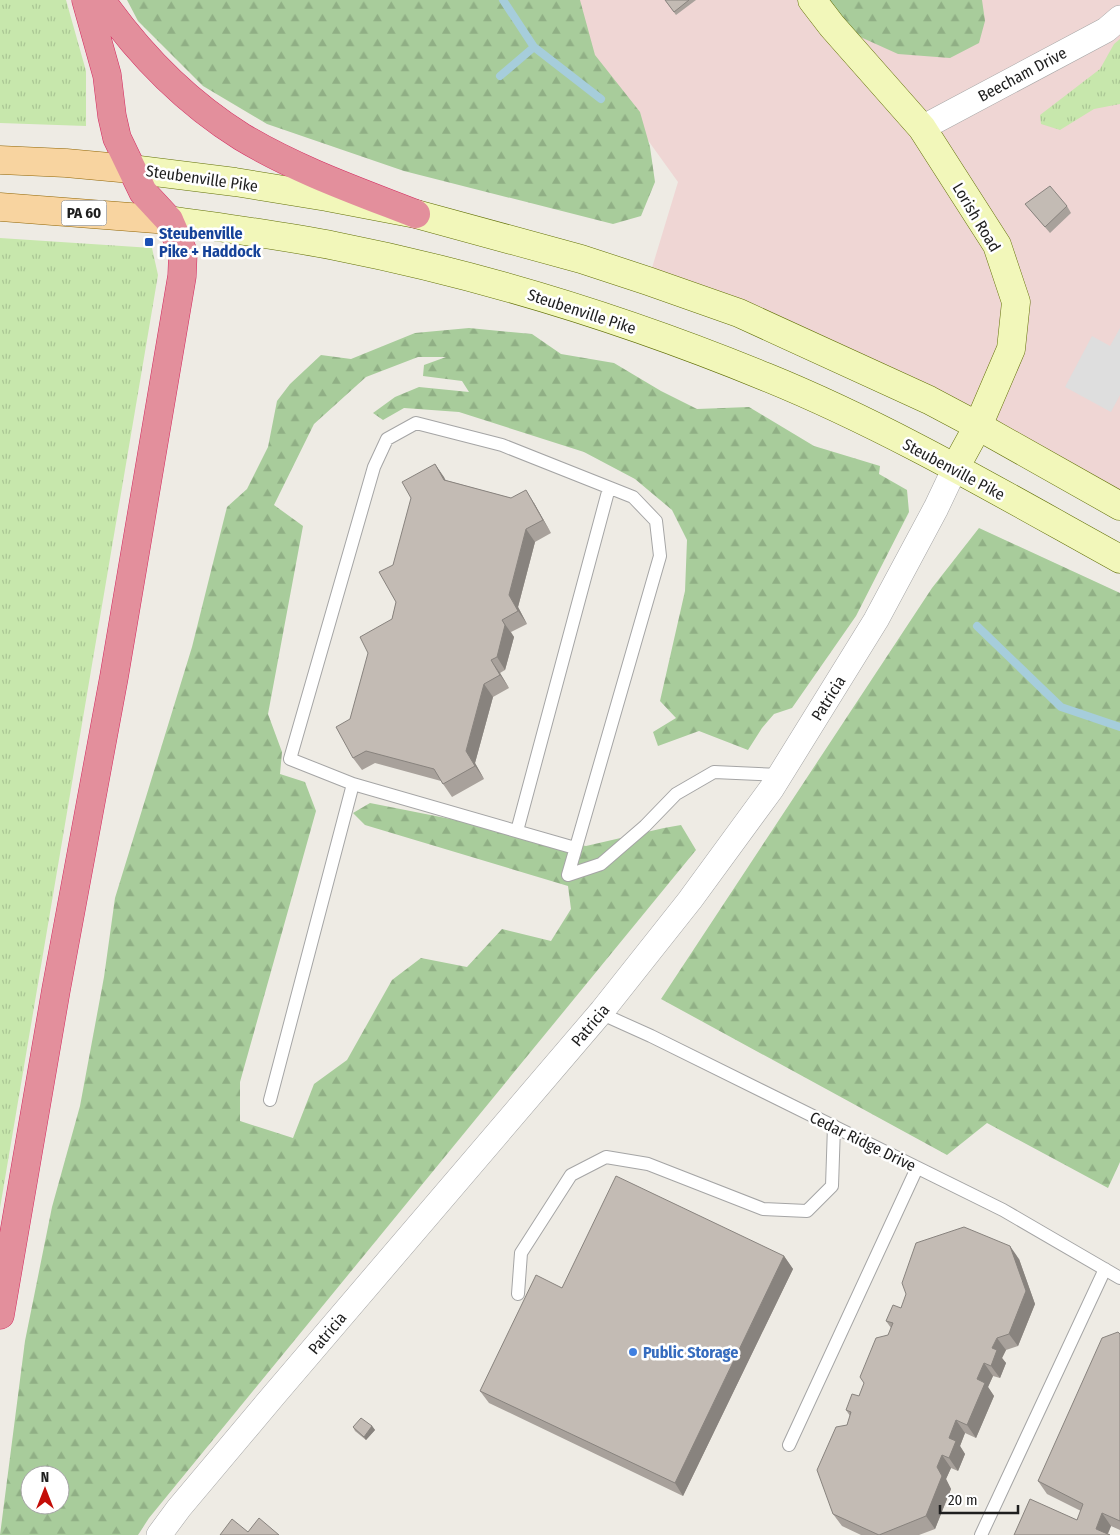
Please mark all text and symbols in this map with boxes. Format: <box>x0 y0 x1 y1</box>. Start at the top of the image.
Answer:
street label: Beecham Drive <box>975 43 1070 106</box>
street label: Steubenville Pike <box>145 161 259 196</box>
street label: Lorish Road <box>949 179 1005 255</box>
road number: PA 60 <box>62 200 106 226</box>
place label: Steubenville Pike + Haddock <box>159 224 262 261</box>
marker: Steubenville Pike + Haddock <box>143 236 155 248</box>
street label: Steubenville Pike <box>525 285 638 338</box>
street label: Steubenville Pike <box>900 435 1008 504</box>
street label: Patricia <box>807 672 850 724</box>
street label: Patricia <box>567 1000 613 1050</box>
street label: Cedar Ridge Drive <box>807 1108 919 1175</box>
street label: Patricia <box>304 1308 350 1358</box>
place label: Public Storage <box>643 1343 738 1362</box>
marker: Public Storage <box>627 1346 639 1358</box>
north arrow <box>20 1465 70 1515</box>
text: N <box>41 1469 49 1486</box>
scale bar <box>940 1482 1018 1514</box>
text: 20 m <box>948 1491 978 1509</box>

